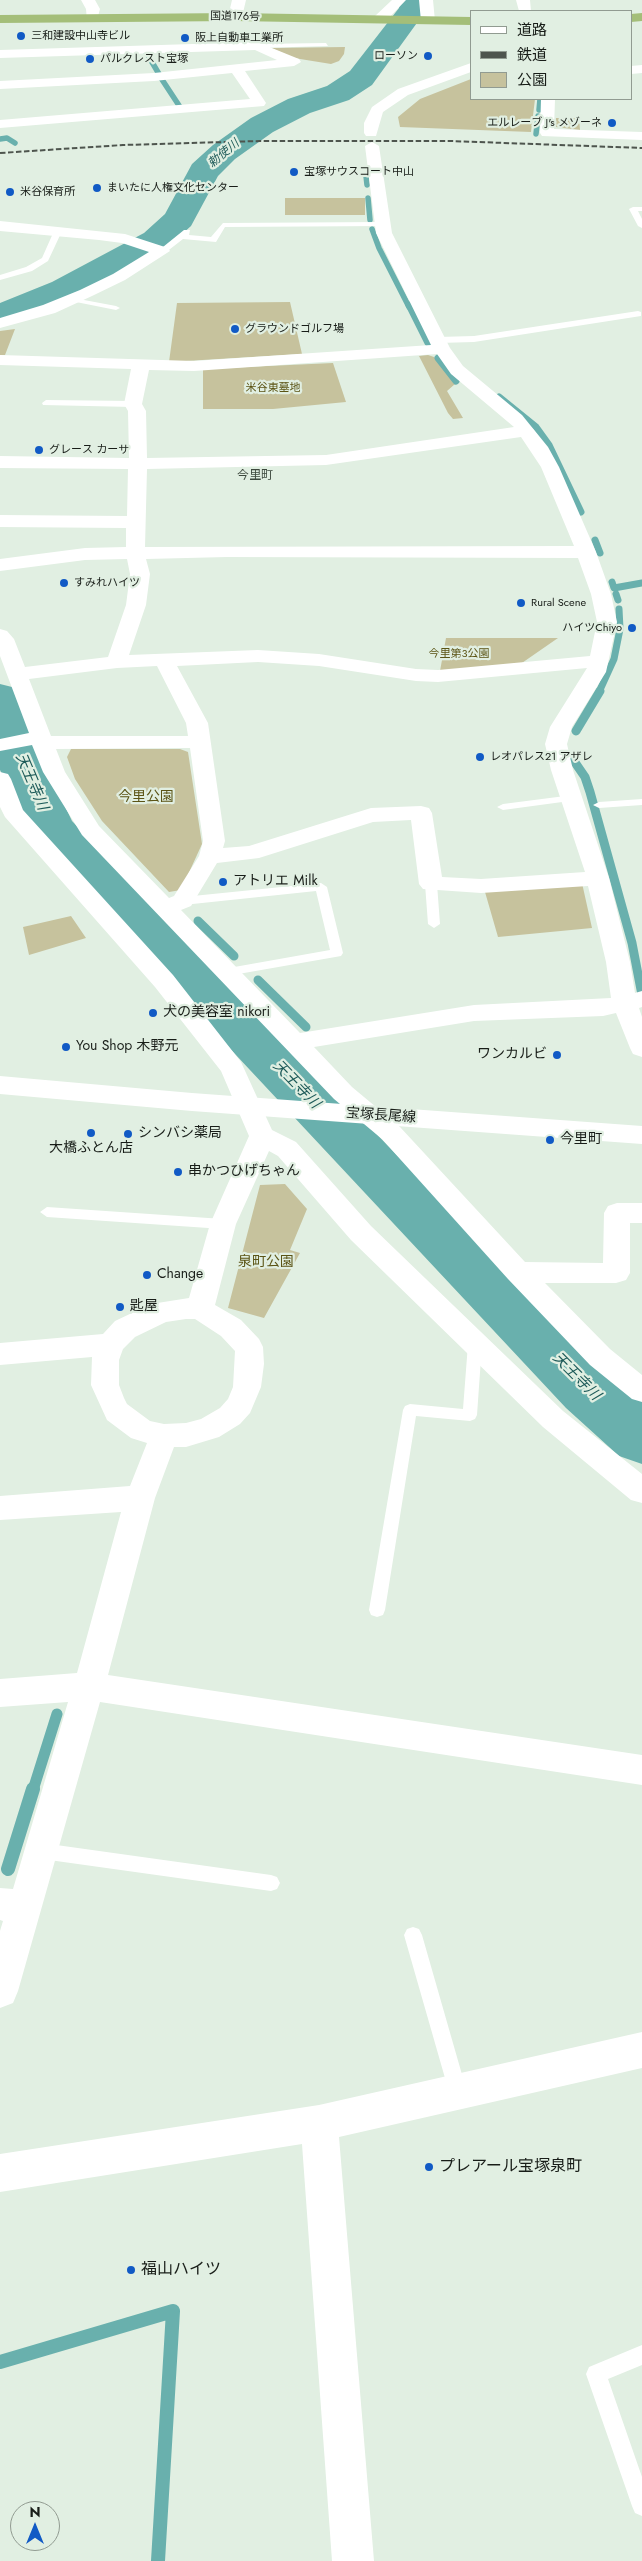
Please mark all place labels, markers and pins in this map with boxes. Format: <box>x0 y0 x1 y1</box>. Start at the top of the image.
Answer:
place label: 三和建設中山寺ビル <box>31 29 130 43</box>
marker: 三和建設中山寺ビル <box>15 30 27 42</box>
place label: 阪上自動車工業所 <box>195 31 283 45</box>
marker: 阪上自動車工業所 <box>179 32 191 44</box>
place label: ローソン <box>374 49 418 63</box>
marker: ローソン <box>422 50 434 62</box>
place label: パルクレスト宝塚 <box>100 52 188 66</box>
marker: パルクレスト宝塚 <box>84 53 96 65</box>
place label: エルレーブ J's メゾーネ <box>487 116 602 130</box>
marker: エルレーブ J's メゾーネ <box>606 117 618 129</box>
place label: 宝塚サウスコート中山 <box>304 165 414 179</box>
marker: 宝塚サウスコート中山 <box>288 166 300 178</box>
place label: まいたに人権文化センター <box>107 181 239 195</box>
marker: まいたに人権文化センター <box>91 182 103 194</box>
place label: 米谷保育所 <box>20 185 75 199</box>
marker: 米谷保育所 <box>4 186 16 198</box>
place label: グラウンドゴルフ場 <box>245 322 344 336</box>
marker: グラウンドゴルフ場 <box>229 323 241 335</box>
place label: グレース カーサ <box>49 443 129 457</box>
marker: グレース カーサ <box>33 444 45 456</box>
place label: すみれハイツ <box>74 576 140 590</box>
marker: すみれハイツ <box>58 577 70 589</box>
place label: Rural Scene <box>531 596 586 610</box>
marker: Rural Scene <box>515 597 527 609</box>
place label: ハイツChiyo <box>562 621 622 635</box>
marker: ハイツChiyo <box>626 622 638 634</box>
place label: レオパレス21 アザレ <box>490 750 593 764</box>
marker: レオパレス21 アザレ <box>474 751 486 763</box>
place label: アトリエ Milk <box>233 874 318 890</box>
marker: アトリエ Milk <box>217 876 229 888</box>
place label: 犬の美容室 nikori <box>163 1005 270 1021</box>
marker: 犬の美容室 nikori <box>147 1007 159 1019</box>
place label: You Shop 木野元 <box>76 1039 178 1055</box>
marker: You Shop 木野元 <box>60 1041 72 1053</box>
place label: ワンカルビ <box>477 1047 547 1063</box>
marker: ワンカルビ <box>551 1049 563 1061</box>
place label: シンバシ薬局 <box>138 1126 222 1142</box>
marker: 大橋ふとん店 <box>85 1127 97 1139</box>
marker: シンバシ薬局 <box>122 1128 134 1140</box>
place label: 今里町 <box>560 1132 602 1148</box>
marker: 今里町 <box>544 1134 556 1146</box>
place label: 大橋ふとん店 <box>49 1141 133 1157</box>
place label: 串かつひげちゃん <box>188 1164 300 1180</box>
marker: 串かつひげちゃん <box>172 1166 184 1178</box>
place label: Change <box>157 1267 203 1283</box>
marker: Change <box>141 1269 153 1281</box>
place label: 匙屋 <box>130 1299 158 1315</box>
marker: 匙屋 <box>114 1301 126 1313</box>
place label: プレアール宝塚泉町 <box>439 2157 582 2177</box>
marker: プレアール宝塚泉町 <box>423 2161 435 2173</box>
place label: 福山ハイツ <box>141 2260 221 2280</box>
marker: 福山ハイツ <box>125 2264 137 2276</box>

